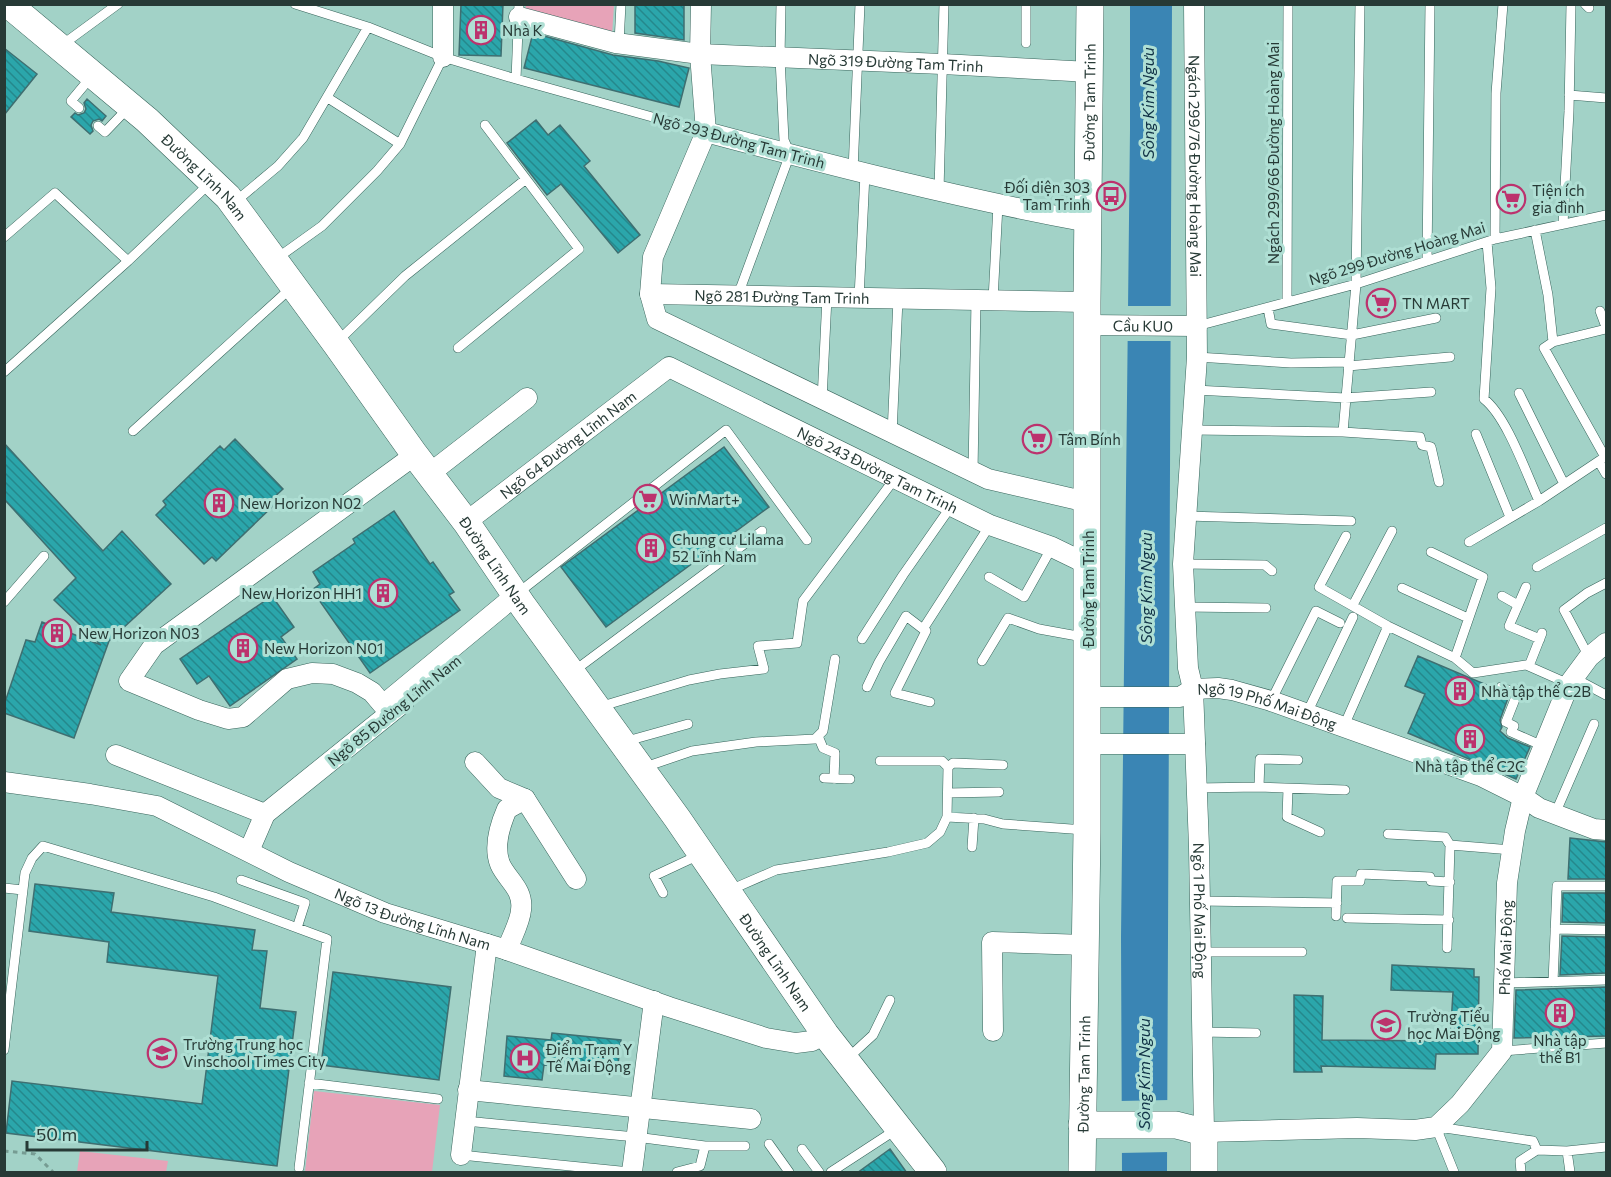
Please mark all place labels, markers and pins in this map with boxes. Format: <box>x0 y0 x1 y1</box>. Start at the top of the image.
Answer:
building icon: Nhà K <box>465 14 497 46</box>
place label: Nhà K <box>502 21 543 39</box>
place label: Đối diện 303 Tam Trinh <box>1004 178 1090 213</box>
bus stop icon: Đối diện 303 Tam Trinh <box>1095 180 1127 212</box>
place label: Tiện ích gia đình <box>1532 181 1585 216</box>
supermarket icon: Tiện ích gia đình <box>1495 183 1527 215</box>
supermarket icon: TN MART <box>1365 287 1397 319</box>
place label: TN MART <box>1402 294 1470 312</box>
supermarket icon: Tâm Bính <box>1021 423 1053 455</box>
place label: Tâm Bính <box>1058 430 1121 448</box>
supermarket icon: WinMart+ <box>632 483 664 515</box>
building icon: New Horizon N02 <box>203 487 235 519</box>
place label: WinMart+ <box>669 490 740 508</box>
place label: New Horizon N02 <box>240 494 361 512</box>
place label: Chung cư Lilama 52 Lĩnh Nam <box>672 530 784 565</box>
building icon: Chung cư Lilama 52 Lĩnh Nam <box>635 532 667 564</box>
building icon: New Horizon HH1 <box>367 577 399 609</box>
place label: New Horizon HH1 <box>241 584 362 602</box>
building icon: New Horizon N03 <box>41 617 73 649</box>
place label: New Horizon N03 <box>78 624 199 642</box>
building icon: New Horizon N01 <box>227 632 259 664</box>
place label: New Horizon N01 <box>264 639 383 657</box>
building icon: Nhà tập thể C2B <box>1444 675 1476 707</box>
place label: Nhà tập thể C2B <box>1481 682 1591 700</box>
building icon: Nhà tập thể C2C <box>1454 723 1486 755</box>
place label: Nhà tập thể C2C <box>1415 757 1525 775</box>
building icon: Nhà tập thể B1 <box>1544 997 1576 1029</box>
place label: Trường Tiểu học Mai Động <box>1407 1007 1500 1042</box>
school or university icon: Trường Tiểu học Mai Động <box>1370 1009 1402 1041</box>
place label: Nhà tập thể B1 <box>1533 1031 1587 1066</box>
place label: Trường Trung học Vinschool Times City <box>183 1035 326 1070</box>
school or university icon: Trường Trung học Vinschool Times City <box>146 1037 178 1069</box>
place label: Điểm Trạm Y Tế Mai Động <box>545 1040 633 1075</box>
hospital icon: Điểm Trạm Y Tế Mai Động <box>509 1042 541 1074</box>

